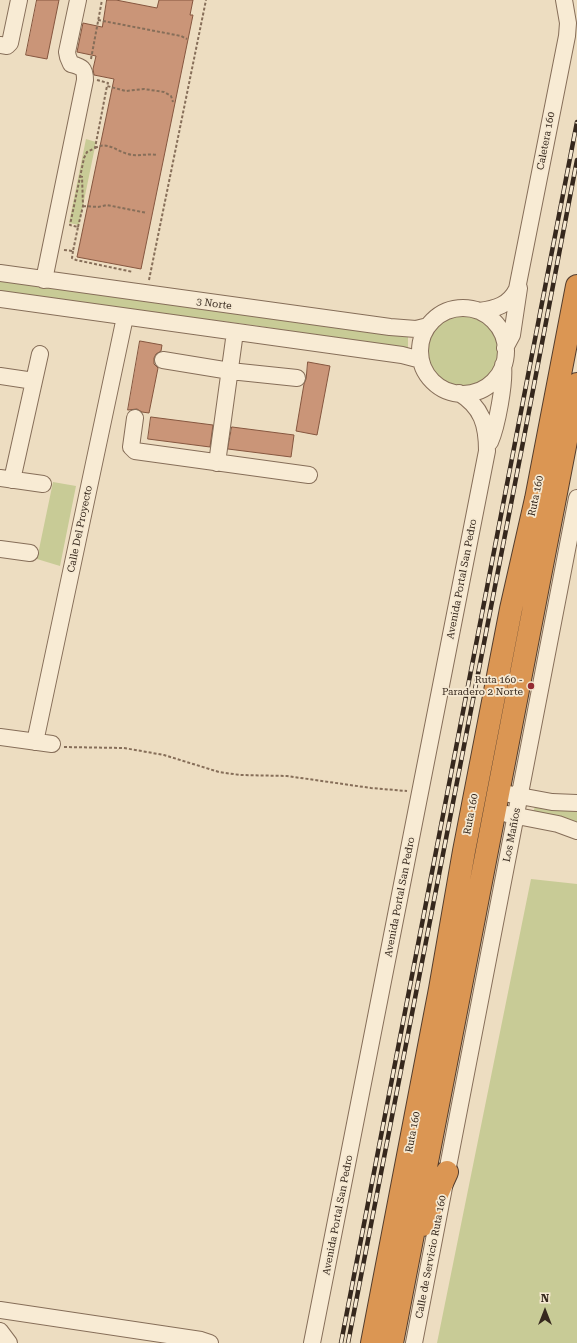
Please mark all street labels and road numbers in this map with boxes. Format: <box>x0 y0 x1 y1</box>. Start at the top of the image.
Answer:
street label: Caletera 160 <box>534 111 558 171</box>
street label: 3 Norte <box>196 296 232 312</box>
street label: Ruta 160 <box>526 474 546 518</box>
street label: Calle Del Proyecto <box>65 484 95 574</box>
street label: Avenida Portal San Pedro <box>444 518 480 640</box>
street label: Ruta 160 <box>461 793 481 835</box>
street label: Los Mañíos <box>501 807 523 863</box>
street label: Avenida Portal San Pedro <box>382 836 418 958</box>
street label: Ruta 160 <box>403 1111 423 1153</box>
street label: Avenida Portal San Pedro <box>320 1154 356 1276</box>
street label: Calle de Servicio Ruta 160 <box>413 1194 449 1320</box>

